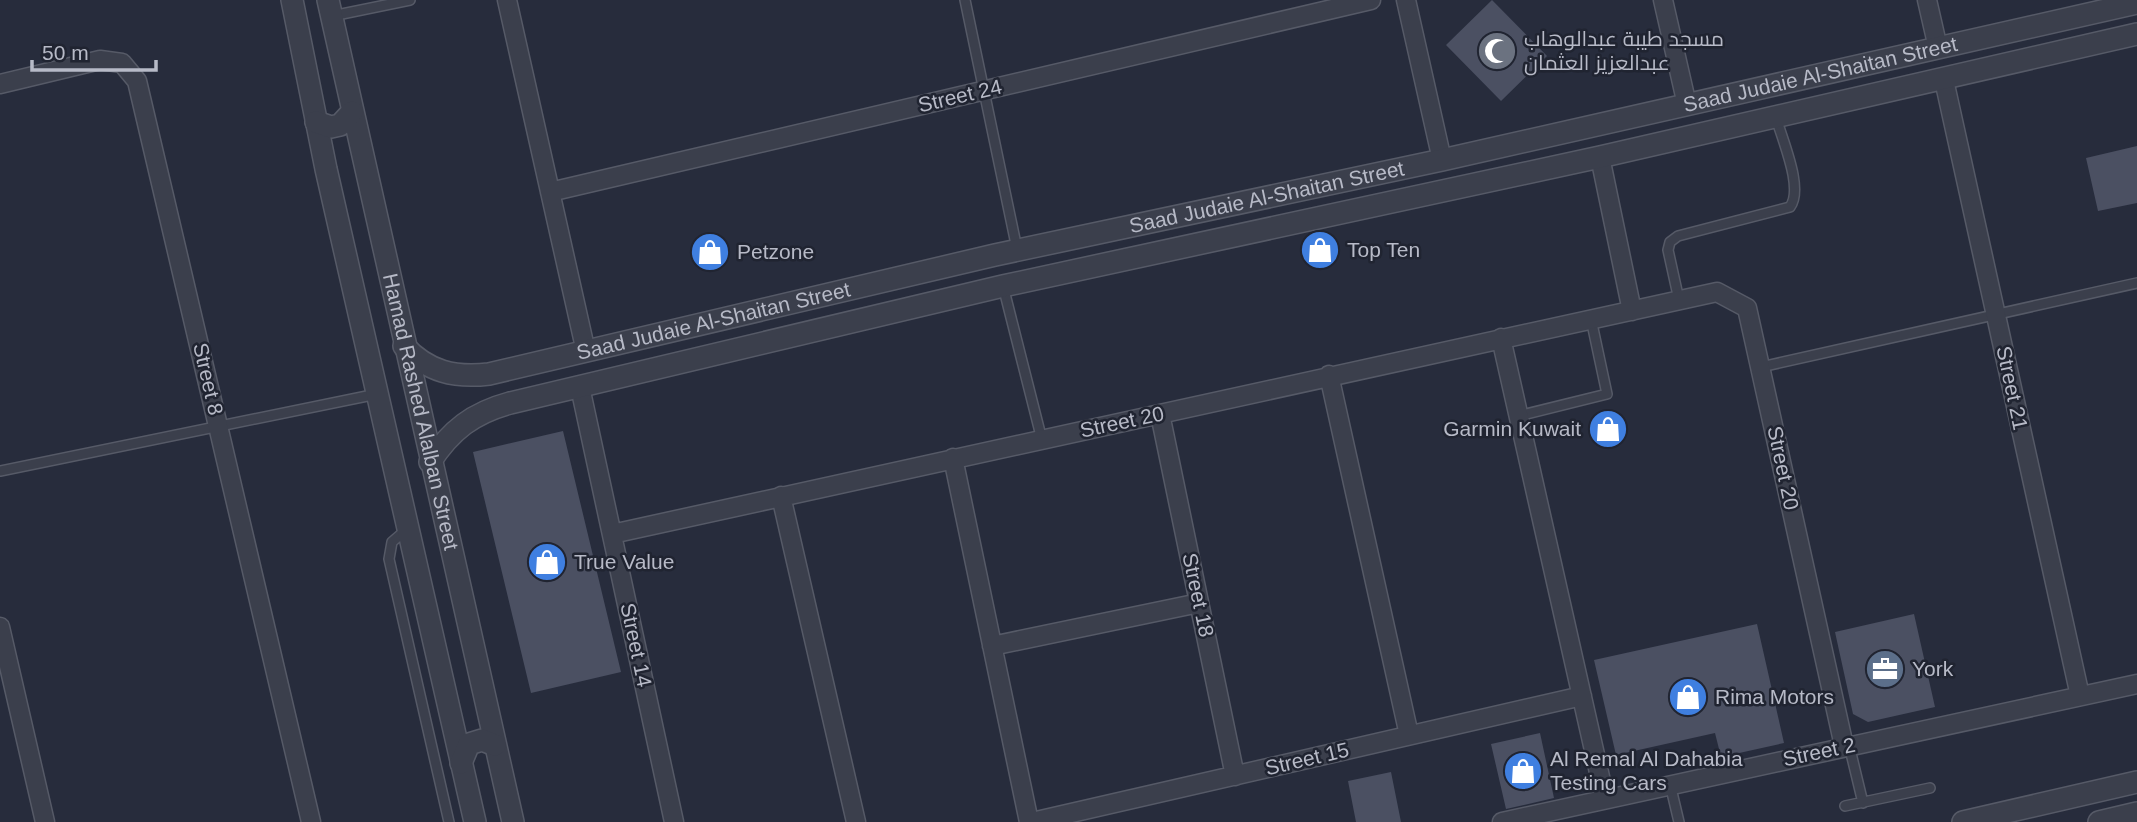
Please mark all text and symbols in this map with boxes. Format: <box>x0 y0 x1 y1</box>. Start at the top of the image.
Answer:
place label: مسجد طيبة عبدالوهاب عبدالعزيز العثمان <box>1524 27 1724 76</box>
scale bar <box>32 28 156 72</box>
mosque icon: مسجد طيبة عبدالوهاب عبدالعزيز العثمان <box>1476 30 1518 72</box>
street label: Saad Judaie Al-Shaitan Street <box>1681 32 1960 116</box>
text: 50 m <box>42 41 89 64</box>
street label: Street 24 <box>916 75 1004 116</box>
street label: Saad Judaie Al-Shaitan Street <box>1127 156 1406 237</box>
shop icon: Top Ten <box>1299 229 1341 271</box>
shop icon: Petzone <box>689 231 731 273</box>
place label: Top Ten <box>1347 238 1420 261</box>
place label: Petzone <box>737 240 814 263</box>
street label: Hamad Rashed Alalban Street <box>379 271 463 552</box>
street label: Saad Judaie Al-Shaitan Street <box>574 277 853 364</box>
street label: Street 8 <box>189 340 228 417</box>
street label: Street 21 <box>1992 344 2033 432</box>
street label: Street 20 <box>1078 401 1166 442</box>
shop icon: Garmin Kuwait <box>1587 408 1629 450</box>
place label: Garmin Kuwait <box>1443 417 1581 440</box>
street label: Street 20 <box>1763 424 1804 512</box>
shop icon: True Value <box>526 541 568 583</box>
place label: True Value <box>574 550 674 573</box>
street label: Street 18 <box>1178 551 1219 639</box>
street label: Street 14 <box>616 601 657 689</box>
office icon: York <box>1864 648 1906 690</box>
place label: York <box>1912 657 1954 680</box>
shop icon: Rima Motors <box>1667 676 1709 718</box>
place label: Rima Motors <box>1715 685 1834 708</box>
street label: Street 2 <box>1781 733 1857 770</box>
street label: Street 15 <box>1263 738 1351 779</box>
place label: Al Remal Al Dahabia Testing Cars <box>1550 747 1743 794</box>
shop icon: Al Remal Al Dahabia Testing Cars <box>1502 750 1544 792</box>

